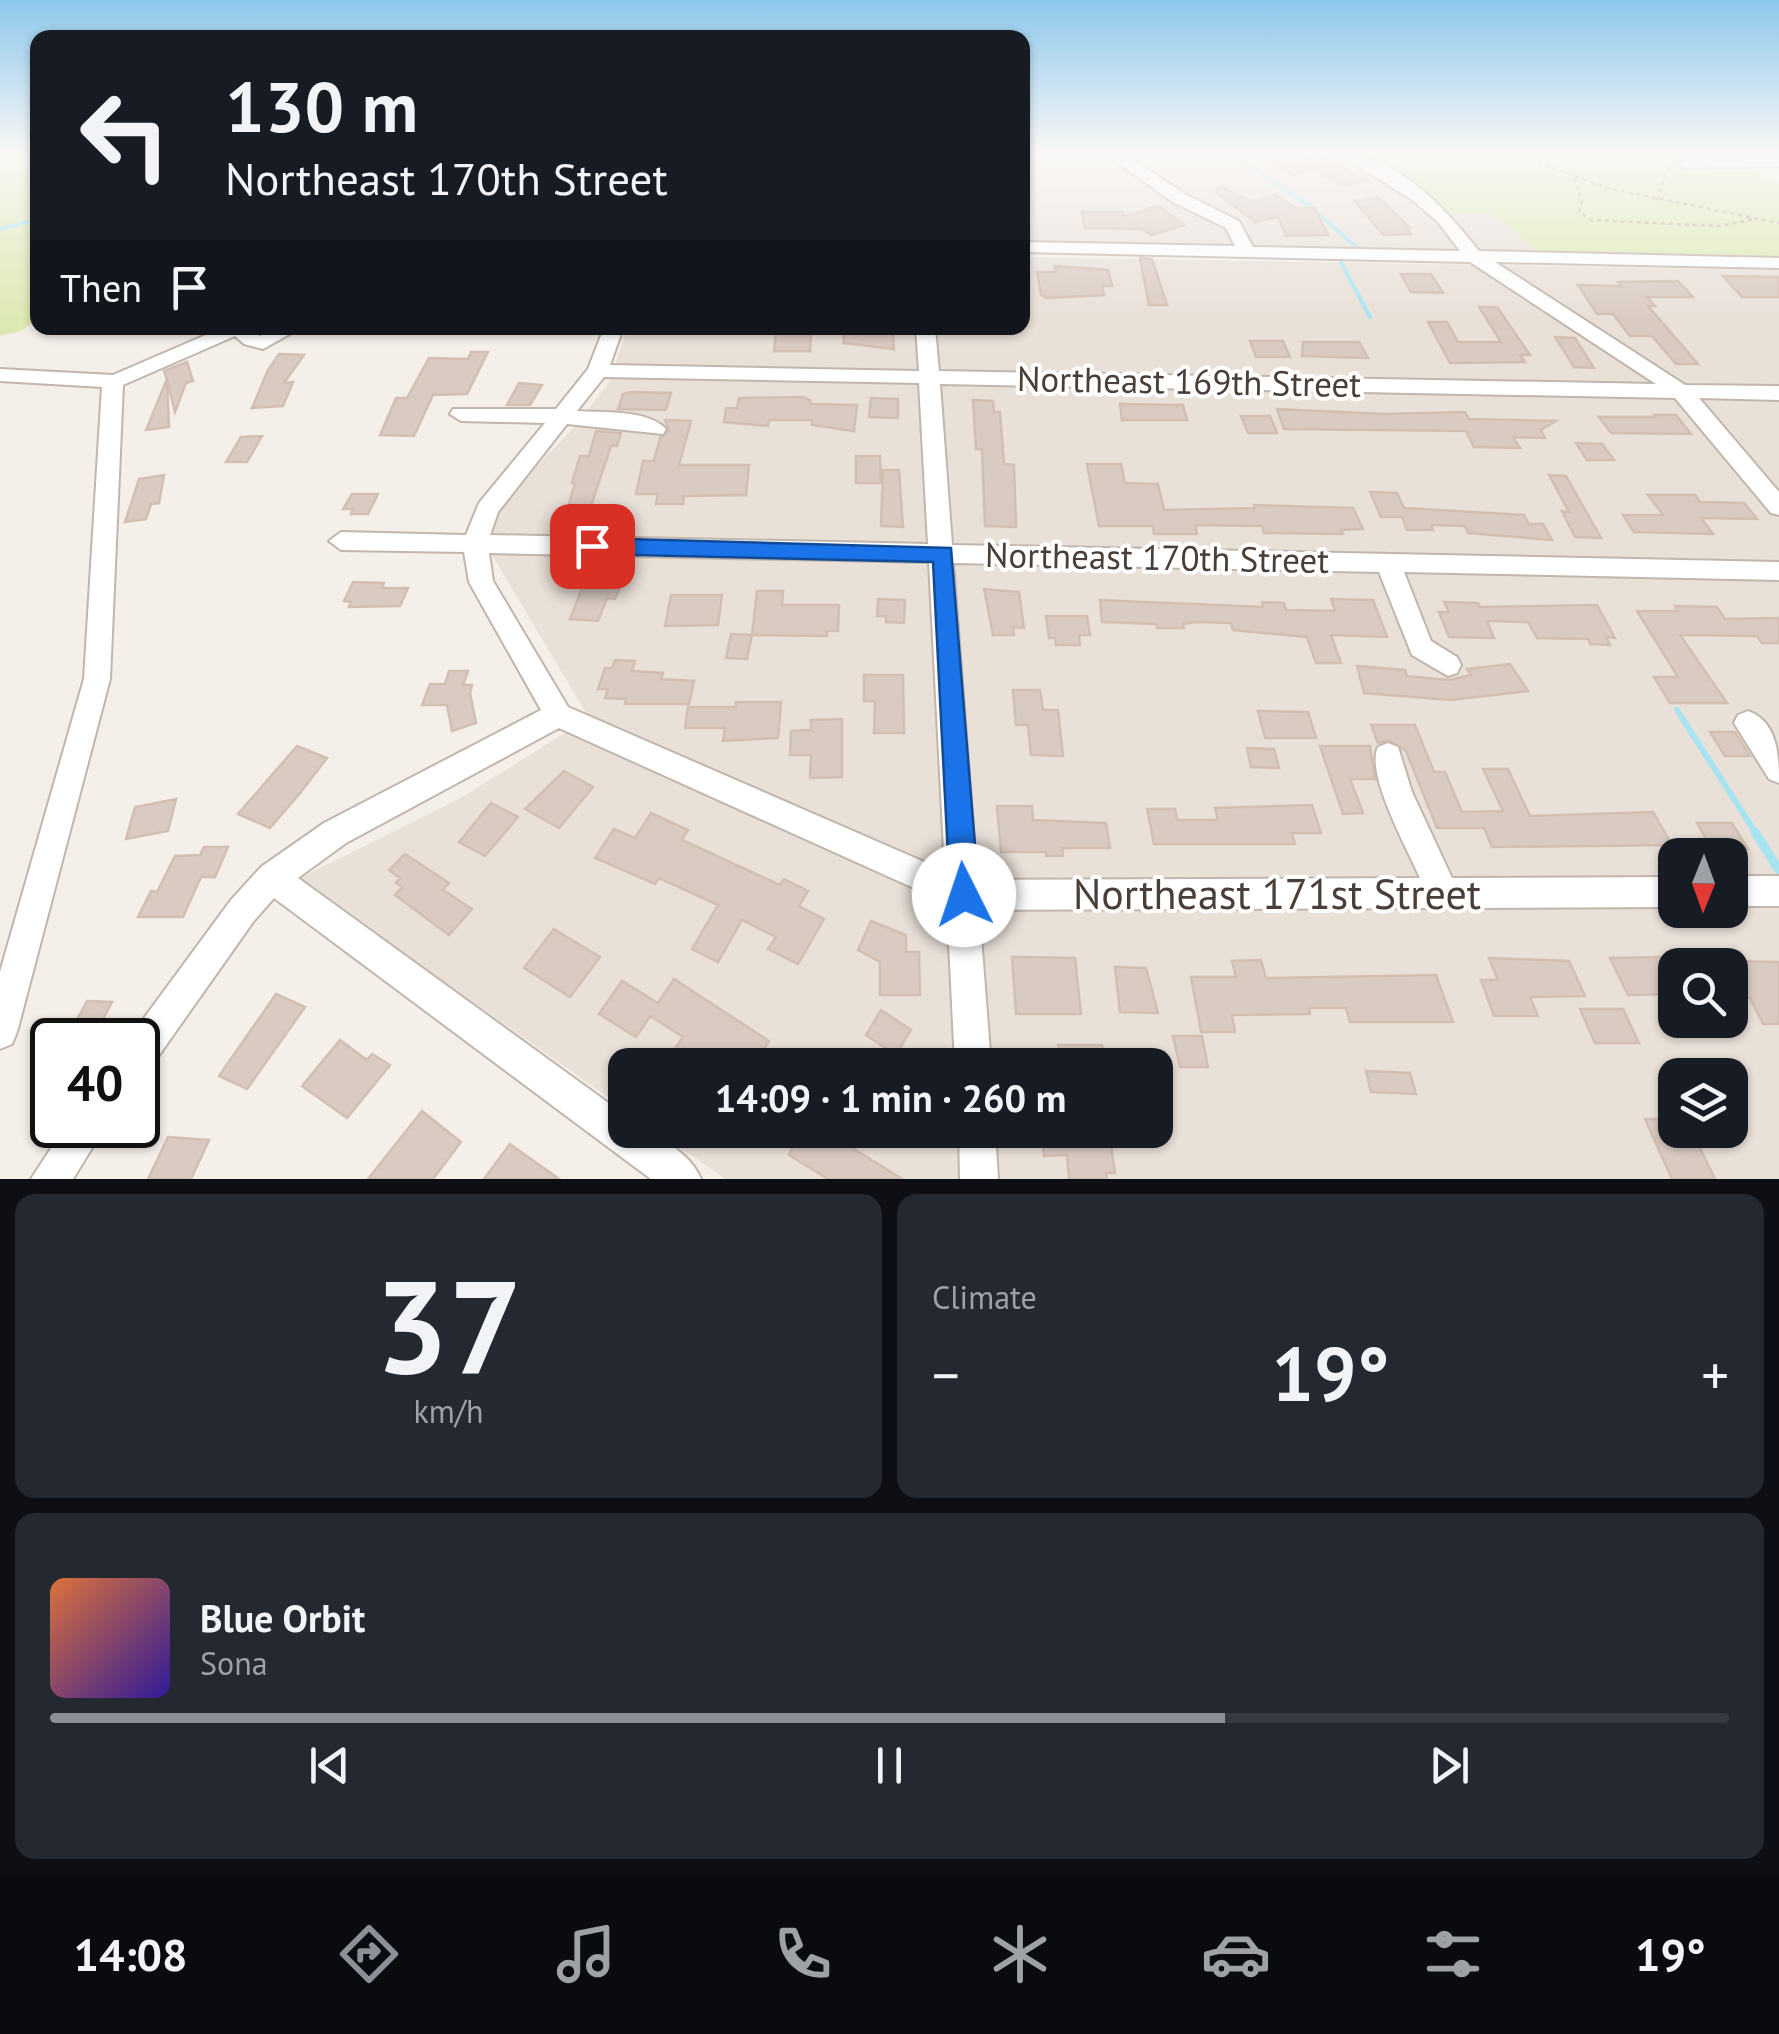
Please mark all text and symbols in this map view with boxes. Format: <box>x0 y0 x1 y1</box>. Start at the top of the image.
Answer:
text: 130 m <box>225 61 418 151</box>
icon: left <box>60 70 190 200</box>
text: Northeast 170th Street <box>225 149 668 207</box>
icon: arrive <box>162 260 217 315</box>
text: Then <box>60 263 142 312</box>
street label: Northeast 169th Street <box>1016 355 1362 407</box>
pin <box>550 504 635 589</box>
icon: arrive <box>565 519 620 574</box>
street label: Northeast 170th Street <box>984 531 1330 583</box>
north arrow <box>1658 838 1748 928</box>
map controls <box>1658 838 1748 1148</box>
position arrow <box>912 843 1016 947</box>
street label: Northeast 171st Street <box>1073 866 1481 921</box>
button: search <box>1658 948 1748 1038</box>
speed limit sign: 40 <box>30 1018 160 1148</box>
button: layers <box>1658 1058 1748 1148</box>
text: 14:09 · 1 min · 260 m <box>715 1073 1066 1122</box>
text: 37 <box>375 1241 522 1409</box>
text: Climate <box>932 1276 1037 1318</box>
text: 19° <box>1272 1325 1389 1422</box>
text: − <box>932 1339 960 1410</box>
text: + <box>1701 1339 1729 1410</box>
text: km/h <box>413 1390 484 1432</box>
text: Blue Orbit <box>200 1593 365 1642</box>
text: Sona <box>200 1642 268 1684</box>
icon: previous <box>302 1738 357 1793</box>
icon: pause <box>862 1738 917 1793</box>
icon: next <box>1422 1738 1477 1793</box>
icon: directions <box>334 1919 404 1989</box>
icon: music <box>551 1919 621 1989</box>
icon: phone <box>768 1919 838 1989</box>
icon: climate <box>985 1919 1055 1989</box>
icon: car <box>1201 1919 1271 1989</box>
icon: filters <box>1418 1919 1488 1989</box>
text: 14:08 <box>73 1925 188 1983</box>
text: 19° <box>1635 1925 1706 1983</box>

